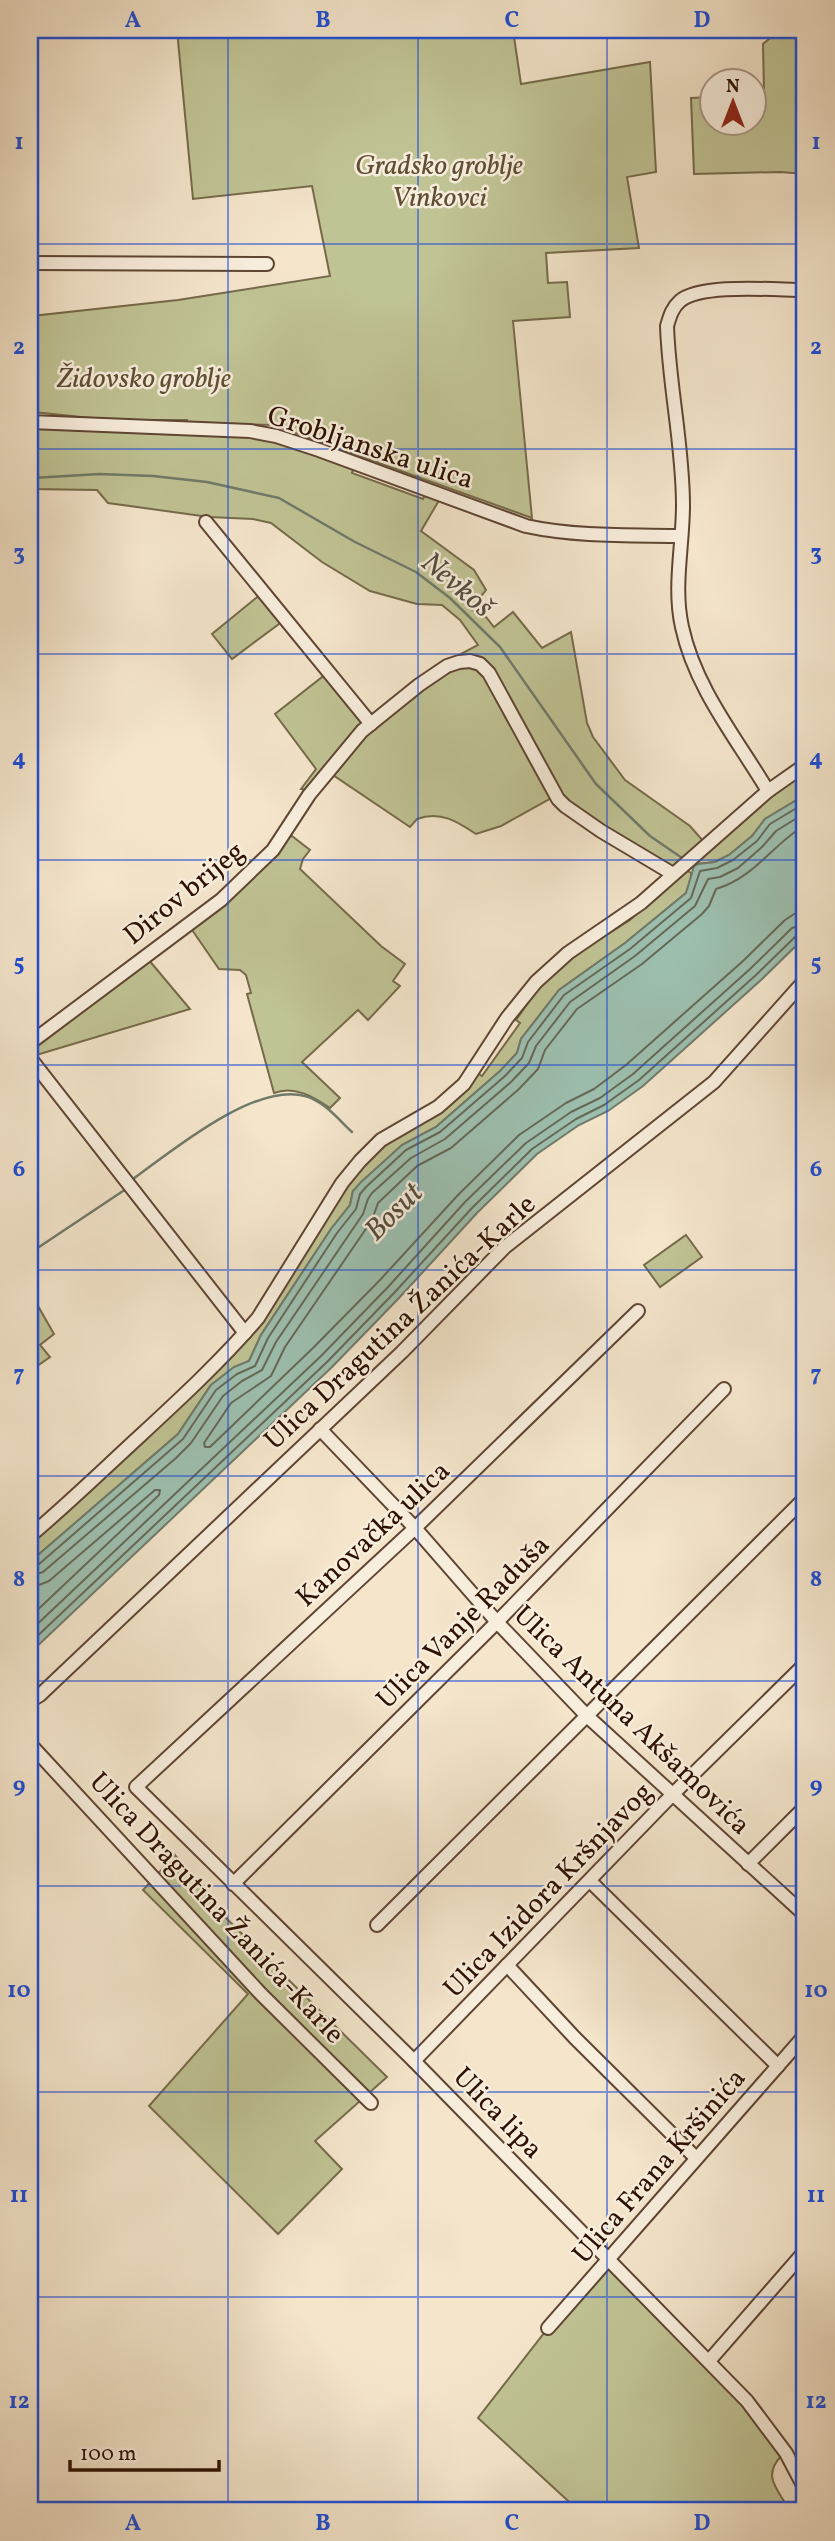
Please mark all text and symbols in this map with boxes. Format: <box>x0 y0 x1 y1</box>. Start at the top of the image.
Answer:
text: A <box>125 5 141 37</box>
text: B <box>315 5 331 37</box>
text: C <box>505 5 519 37</box>
text: D <box>694 5 711 37</box>
north arrow <box>698 66 768 136</box>
text: N <box>726 74 740 100</box>
text: 1 <box>14 127 24 159</box>
text: 1 <box>811 127 821 159</box>
park label: Gradsko groblje Vinkovci <box>355 147 523 218</box>
text: 2 <box>13 332 25 364</box>
text: 2 <box>810 332 822 364</box>
park label: Židovsko groblje <box>56 360 231 399</box>
street label: Grobljanska ulica <box>262 397 478 500</box>
text: 3 <box>13 538 25 570</box>
text: 3 <box>810 538 822 570</box>
water label: Nevkoš <box>411 543 504 630</box>
text: 4 <box>12 743 26 775</box>
text: 4 <box>809 743 823 775</box>
street label: Dirov brijeg <box>116 833 253 955</box>
text: 5 <box>13 948 25 980</box>
text: 5 <box>810 948 822 980</box>
text: 6 <box>13 1154 25 1186</box>
text: 6 <box>810 1154 822 1186</box>
water label: Bosut <box>356 1173 434 1251</box>
street label: Ulica Dragutina Žanića-Karle <box>256 1186 545 1459</box>
text: 7 <box>14 1359 25 1391</box>
text: 7 <box>811 1359 822 1391</box>
street label: Kanovačka ulica <box>288 1453 460 1617</box>
street label: Ulica Vanje Raduša <box>368 1527 559 1718</box>
text: 8 <box>13 1564 25 1596</box>
text: 8 <box>810 1564 822 1596</box>
street label: Ulica Antuna Akšamovića <box>504 1597 758 1845</box>
street label: Ulica Dragutina Žanića-Karle <box>80 1764 353 2053</box>
text: 9 <box>13 1770 25 1802</box>
text: 9 <box>810 1770 822 1802</box>
street label: Ulica Izidora Kršnjavog <box>435 1774 662 2007</box>
text: 10 <box>7 1975 31 2007</box>
text: 10 <box>804 1975 828 2007</box>
street label: Ulica lipa <box>443 2059 551 2168</box>
street label: Ulica Frana Kršinića <box>564 2061 756 2273</box>
text: 11 <box>10 2180 28 2212</box>
text: 11 <box>807 2180 825 2212</box>
text: 12 <box>8 2386 30 2418</box>
text: 12 <box>805 2386 827 2418</box>
scale bar <box>70 2429 219 2473</box>
text: 100 m <box>80 2440 137 2469</box>
text: A <box>125 2508 141 2540</box>
text: B <box>315 2508 331 2540</box>
text: C <box>505 2508 519 2540</box>
text: D <box>694 2508 711 2540</box>

